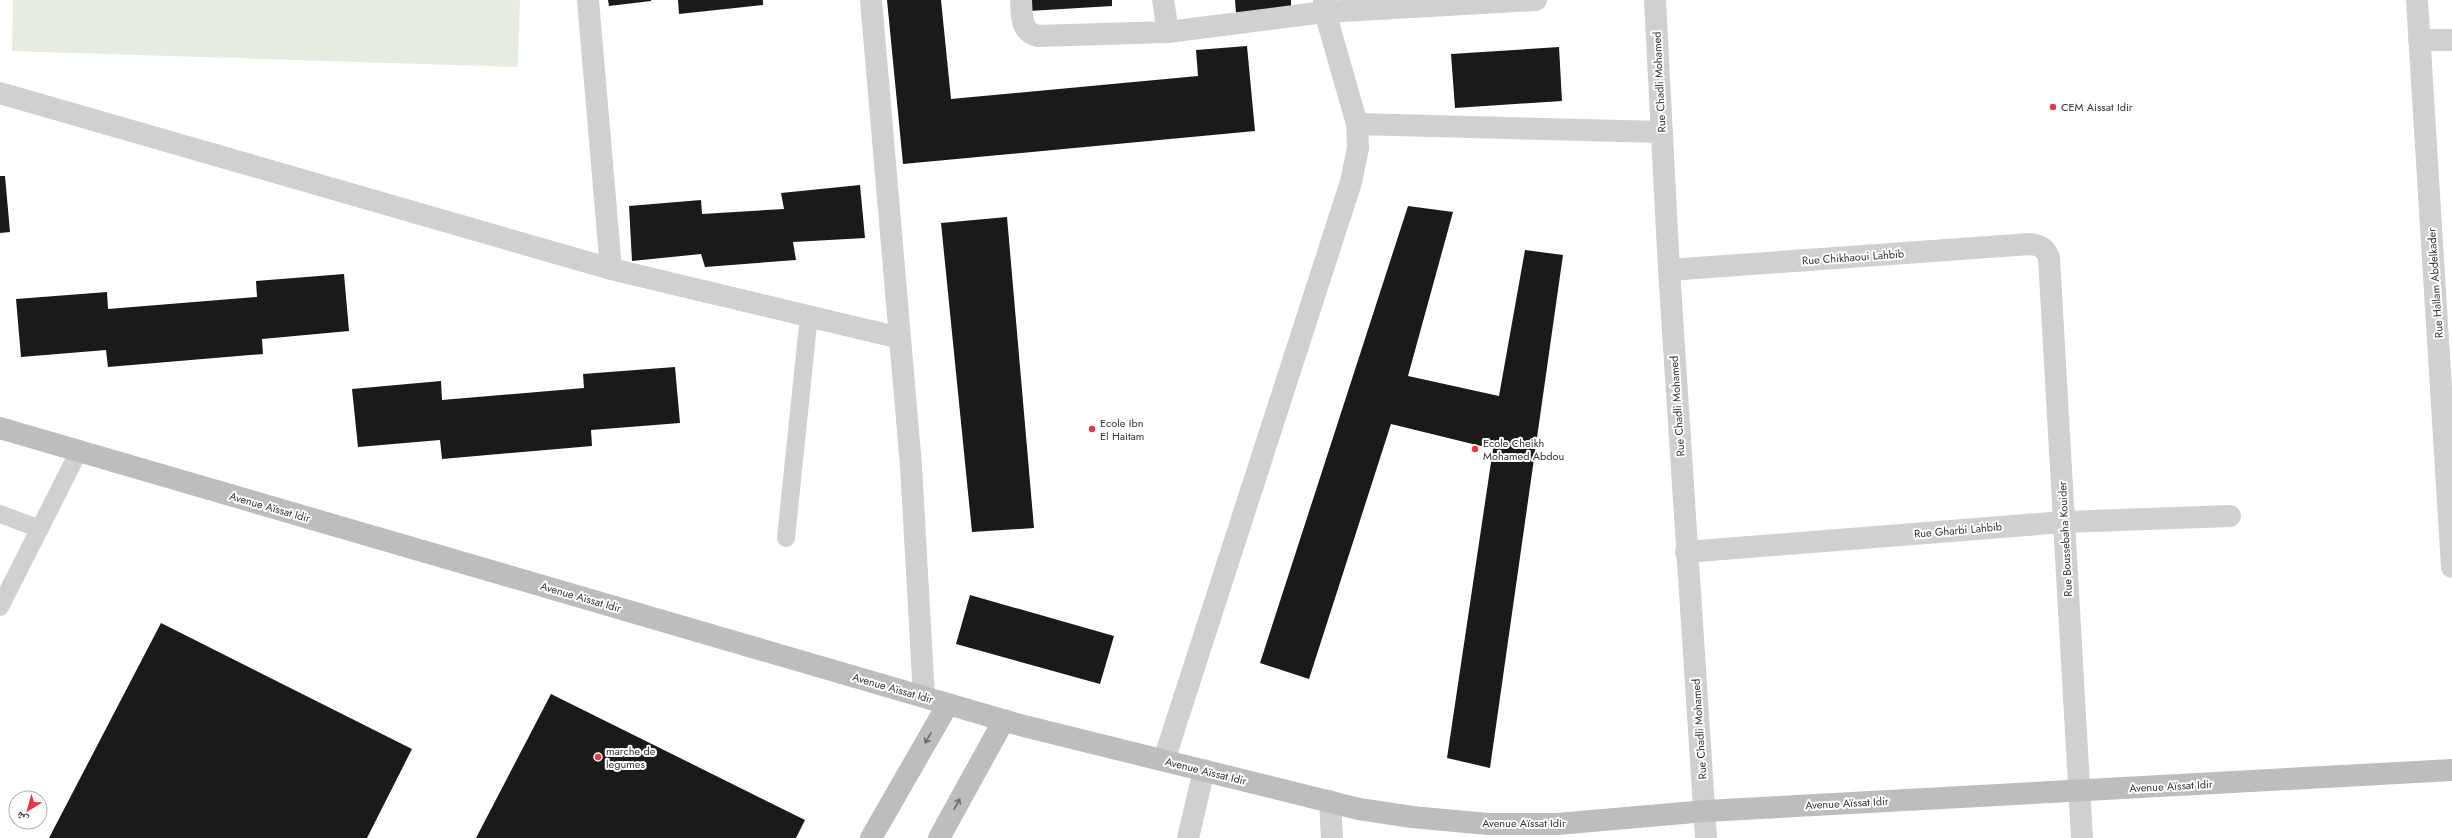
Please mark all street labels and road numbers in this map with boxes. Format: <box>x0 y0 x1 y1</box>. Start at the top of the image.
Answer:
street label: Rue Chadli Mohamed <box>1648 31 1670 133</box>
street label: Rue Hallam Abdelkader <box>2423 227 2447 338</box>
street label: Rue Chikhaoui Lahbib <box>1801 245 1905 269</box>
street label: Rue Chadli Mohamed <box>1665 355 1689 457</box>
street label: Rue Boussebaha Kouider <box>2054 481 2076 597</box>
street label: Avenue Aïssat Idir <box>228 488 312 526</box>
street label: Rue Gharbi Lahbib <box>1913 518 2003 542</box>
street label: Avenue Aïssat Idir <box>539 578 623 616</box>
street label: Avenue Aïssat Idir <box>851 669 935 707</box>
street label: Rue Chadli Mohamed <box>1687 678 1711 780</box>
street label: Avenue Aïssat Idir <box>1164 753 1249 789</box>
street label: Avenue Aïssat Idir <box>2129 776 2213 796</box>
street label: Avenue Aïssat Idir <box>1805 793 1889 813</box>
street label: Avenue Aïssat Idir <box>1482 815 1566 831</box>

